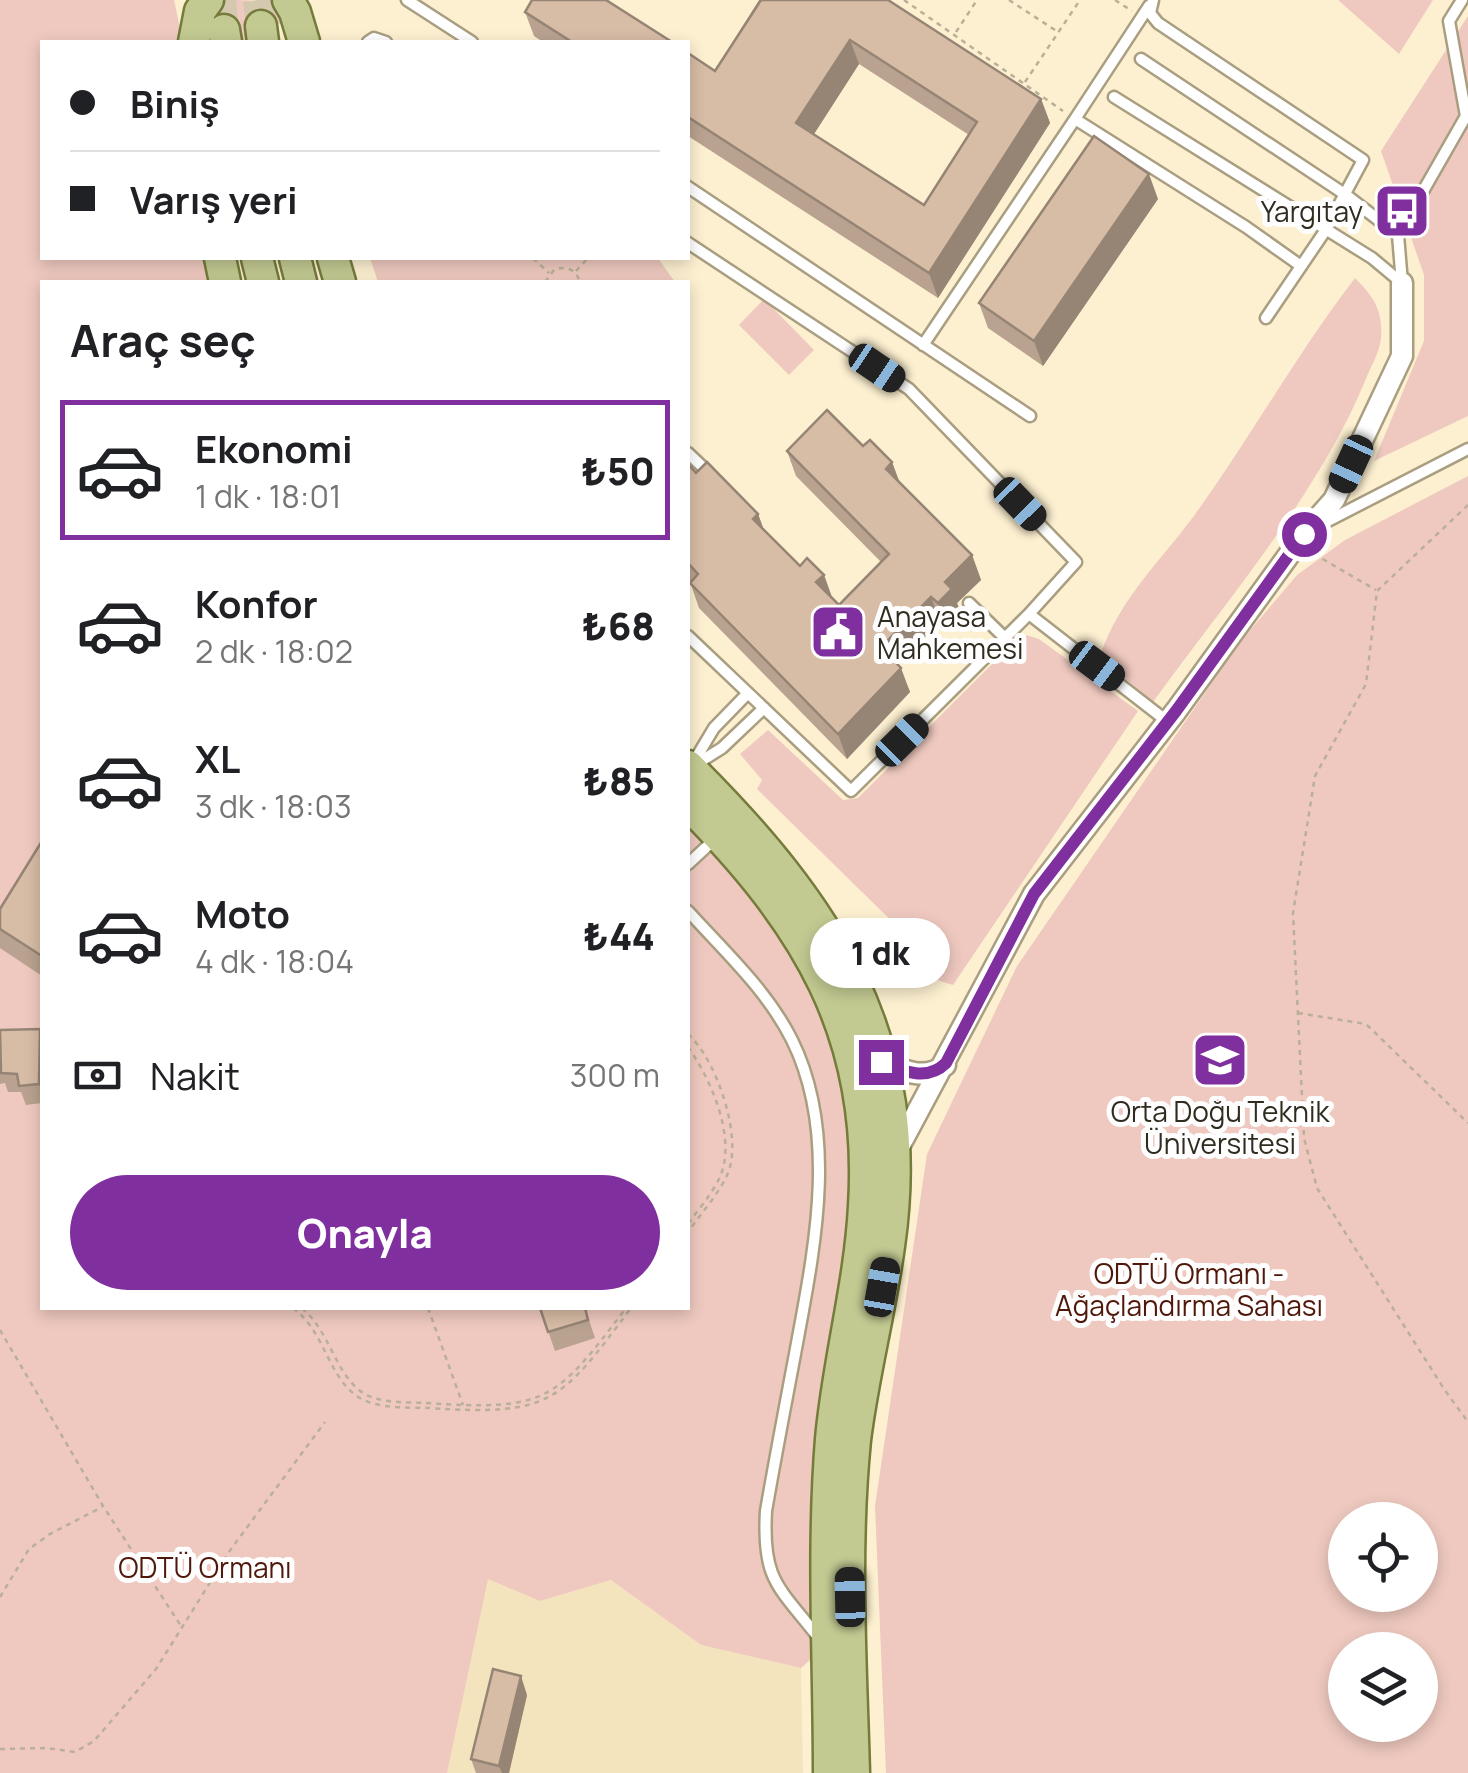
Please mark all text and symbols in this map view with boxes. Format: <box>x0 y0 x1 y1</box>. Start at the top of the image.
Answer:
text: Biniş <box>130 77 220 129</box>
text: Varış yeri <box>130 173 298 225</box>
bus stop icon: Yargıtay <box>1372 181 1432 241</box>
place label: Yargıtay <box>1261 192 1363 230</box>
text: Araç seç <box>70 309 256 371</box>
car <box>844 339 910 397</box>
text: Ekonomi <box>195 422 353 474</box>
icon: car <box>75 425 165 515</box>
car <box>1325 430 1377 498</box>
text: ₺50 <box>581 444 655 496</box>
car <box>988 472 1052 536</box>
text: 1 dk · 18:01 <box>195 474 341 518</box>
route start <box>1282 512 1327 557</box>
text: Konfor <box>195 577 318 629</box>
icon: car <box>75 580 165 670</box>
place label: Anayasa Mahkemesi <box>877 597 1024 667</box>
text: ₺68 <box>582 599 655 651</box>
public building icon: Anayasa Mahkemesi <box>808 602 868 662</box>
text: 2 dk · 18:02 <box>195 629 353 673</box>
car <box>1064 636 1130 696</box>
car <box>870 708 934 772</box>
text: XL <box>195 732 240 784</box>
icon: car <box>75 735 165 825</box>
text: ₺85 <box>583 754 655 806</box>
text: 3 dk · 18:03 <box>195 784 352 828</box>
text: Moto <box>195 887 290 939</box>
icon: car <box>75 890 165 980</box>
text: ₺44 <box>583 909 655 961</box>
callout: 1 dk <box>811 917 951 987</box>
text: 1 dk <box>851 931 909 975</box>
text: 4 dk · 18:04 <box>195 939 354 983</box>
school or university icon: Orta Doğu Teknik Üniversitesi <box>1190 1030 1250 1090</box>
route end <box>859 1040 904 1085</box>
icon: cash <box>70 1048 125 1103</box>
text: Nakit <box>150 1049 240 1101</box>
text: 300 m <box>570 1053 660 1097</box>
place label: Orta Doğu Teknik Üniversitesi <box>1111 1092 1330 1162</box>
button: Onayla <box>70 1175 660 1290</box>
park label: ODTÜ Ormanı - Ağaçlandırma Sahası <box>1055 1254 1323 1324</box>
car <box>862 1255 902 1319</box>
map controls <box>1328 1502 1438 1742</box>
button: locate <box>1328 1502 1438 1612</box>
park label: ODTÜ Ormanı <box>118 1548 292 1586</box>
car <box>834 1567 866 1627</box>
button: layers <box>1328 1632 1438 1742</box>

